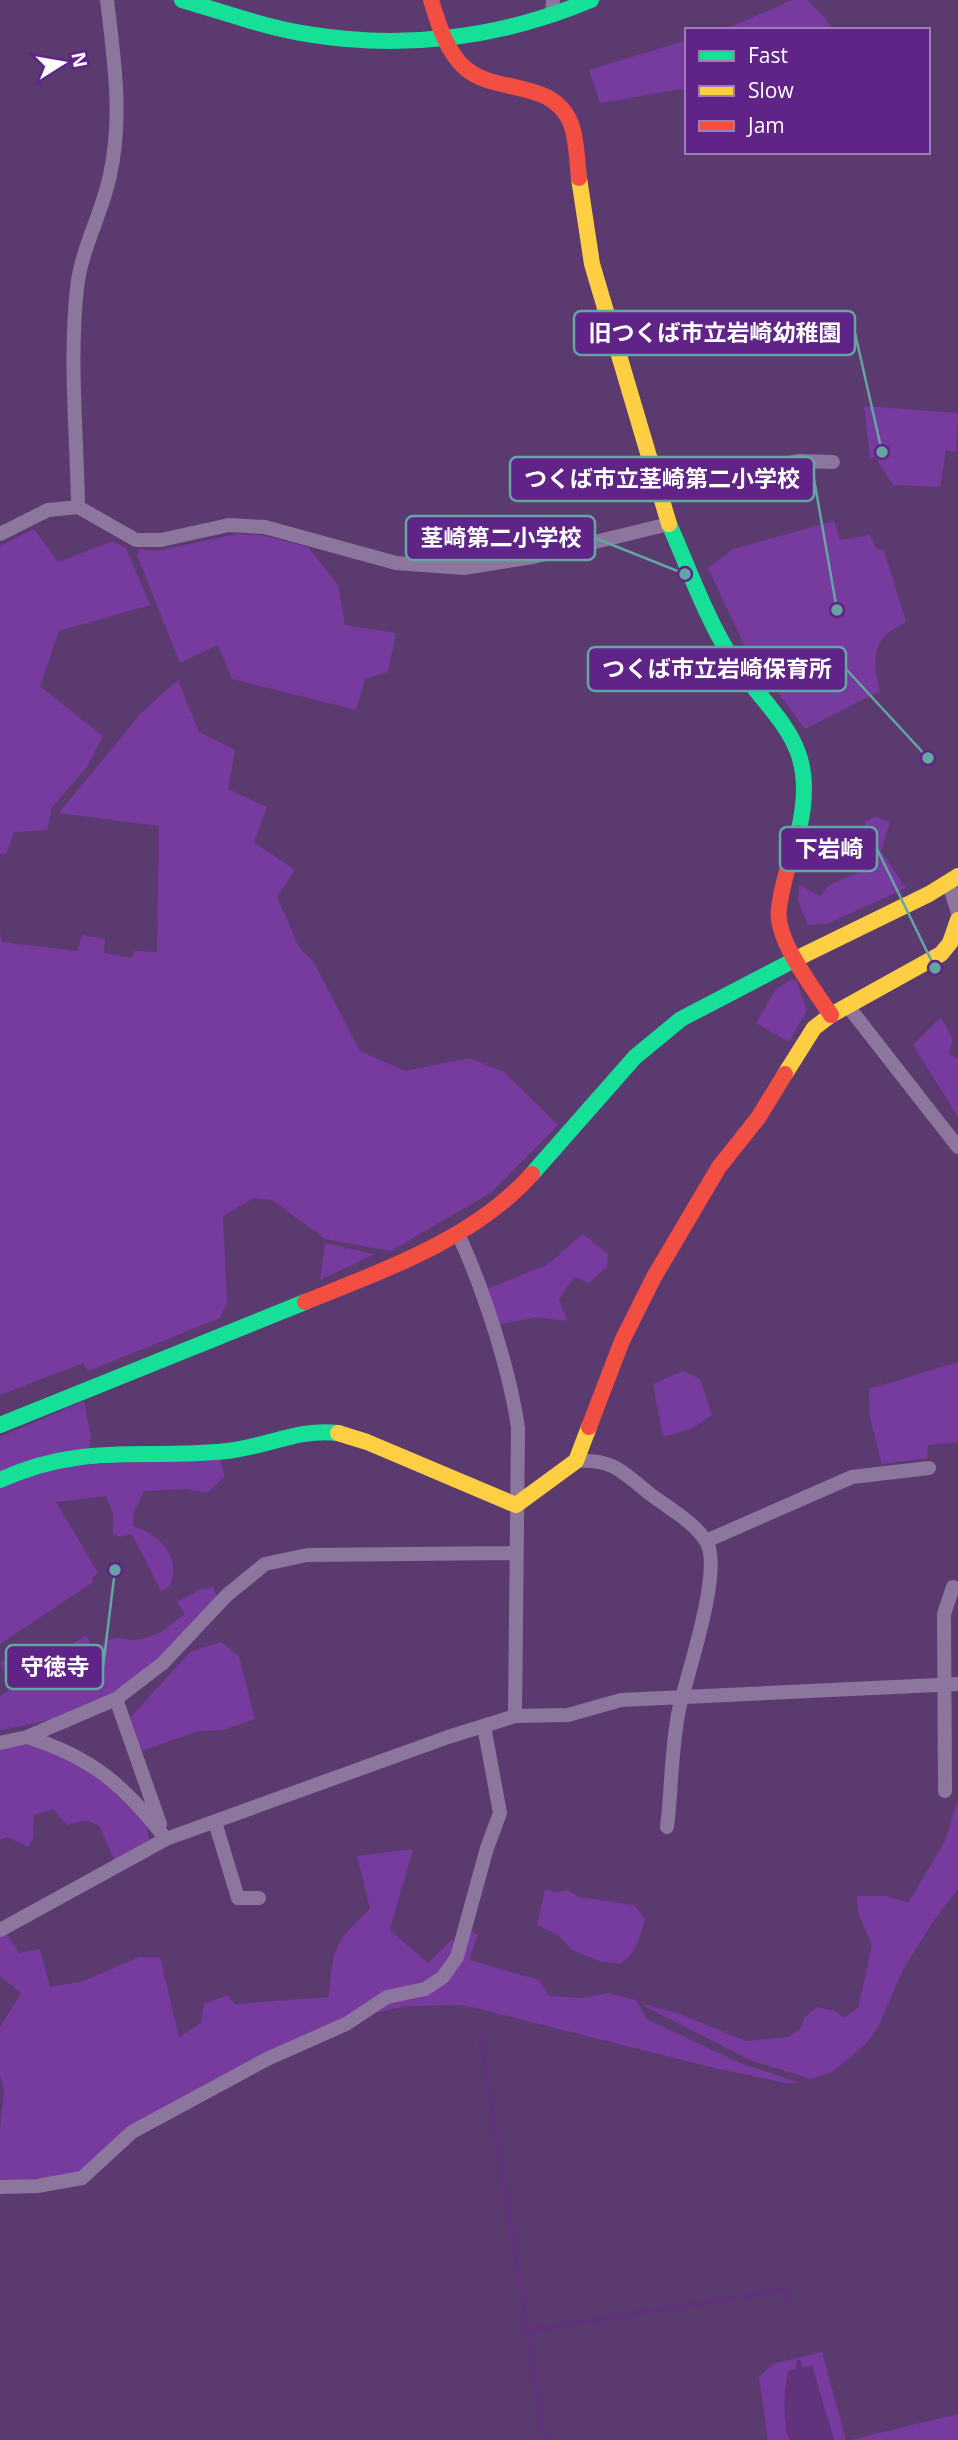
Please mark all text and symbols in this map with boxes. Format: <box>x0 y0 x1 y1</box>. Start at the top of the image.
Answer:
north arrow <box>28 28 98 98</box>
legend <box>685 28 930 154</box>
text: Fast <box>748 41 788 69</box>
text: N <box>65 50 94 70</box>
text: Slow <box>748 76 794 104</box>
text: Jam <box>746 111 785 139</box>
callout: 旧つくば市立岩崎幼稚園 <box>574 311 855 355</box>
text: 旧つくば市立岩崎幼稚園 <box>589 316 842 348</box>
callout: つくば市立茎崎第二小学校 <box>510 457 814 501</box>
text: つくば市立茎崎第二小学校 <box>524 462 800 494</box>
callout: 茎崎第二小学校 <box>406 516 595 560</box>
text: 茎崎第二小学校 <box>421 521 582 553</box>
callout: つくば市立岩崎保育所 <box>588 647 846 691</box>
text: つくば市立岩崎保育所 <box>602 652 832 684</box>
callout: 下岩崎 <box>780 827 877 871</box>
text: 下岩崎 <box>795 832 864 864</box>
callout: 守徳寺 <box>6 1645 103 1689</box>
text: 守徳寺 <box>21 1650 90 1682</box>

